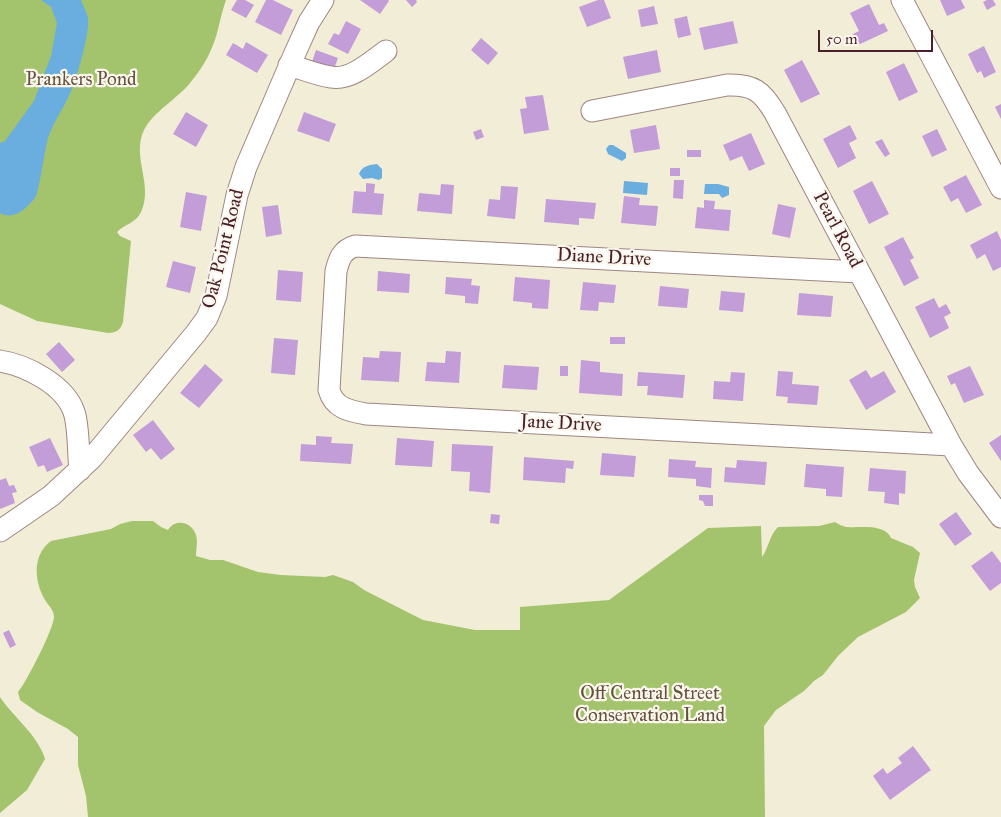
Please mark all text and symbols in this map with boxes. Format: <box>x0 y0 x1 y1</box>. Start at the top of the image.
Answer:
scale bar <box>821 20 936 52</box>
text: 50 m <box>826 30 858 48</box>
park label: Prankers Pond <box>26 69 136 91</box>
street label: Oak Point Road <box>198 187 250 311</box>
street label: Pearl Road <box>807 188 867 272</box>
street label: Diane Drive <box>556 244 652 272</box>
street label: Jane Drive <box>520 410 602 438</box>
park label: Off Central Street Conservation Land <box>575 683 725 727</box>

